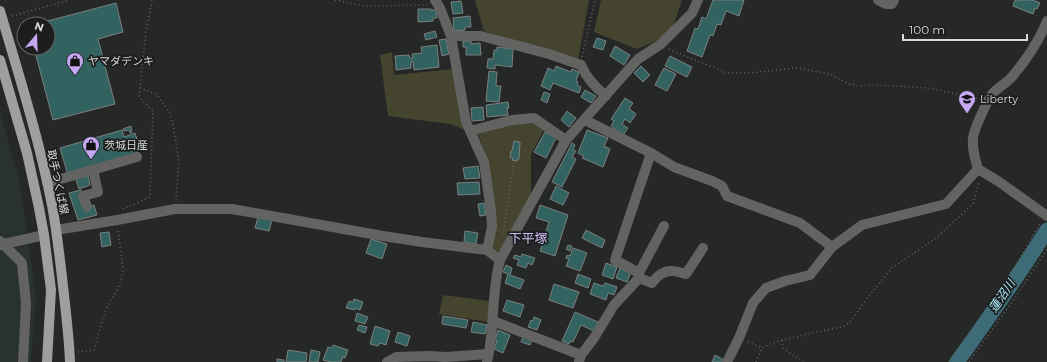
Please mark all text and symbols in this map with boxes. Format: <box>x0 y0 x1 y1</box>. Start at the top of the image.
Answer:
north arrow <box>16 16 56 56</box>
scale bar <box>903 16 1027 42</box>
text: N <box>33 18 46 35</box>
text: 100 m <box>909 22 945 37</box>
shop icon: ヤマダデンキ <box>65 51 85 76</box>
place label: ヤマダデンキ <box>88 54 154 68</box>
school or university icon: Liberty <box>957 89 977 114</box>
place label: Liberty <box>980 92 1018 106</box>
shop icon: 茨城日産 <box>81 135 101 160</box>
place label: 茨城日産 <box>104 138 148 152</box>
street label: 取手つくば線 <box>44 148 72 216</box>
district label: 下平塚 <box>508 230 548 246</box>
water label: 蓮沼川 <box>985 275 1019 315</box>

